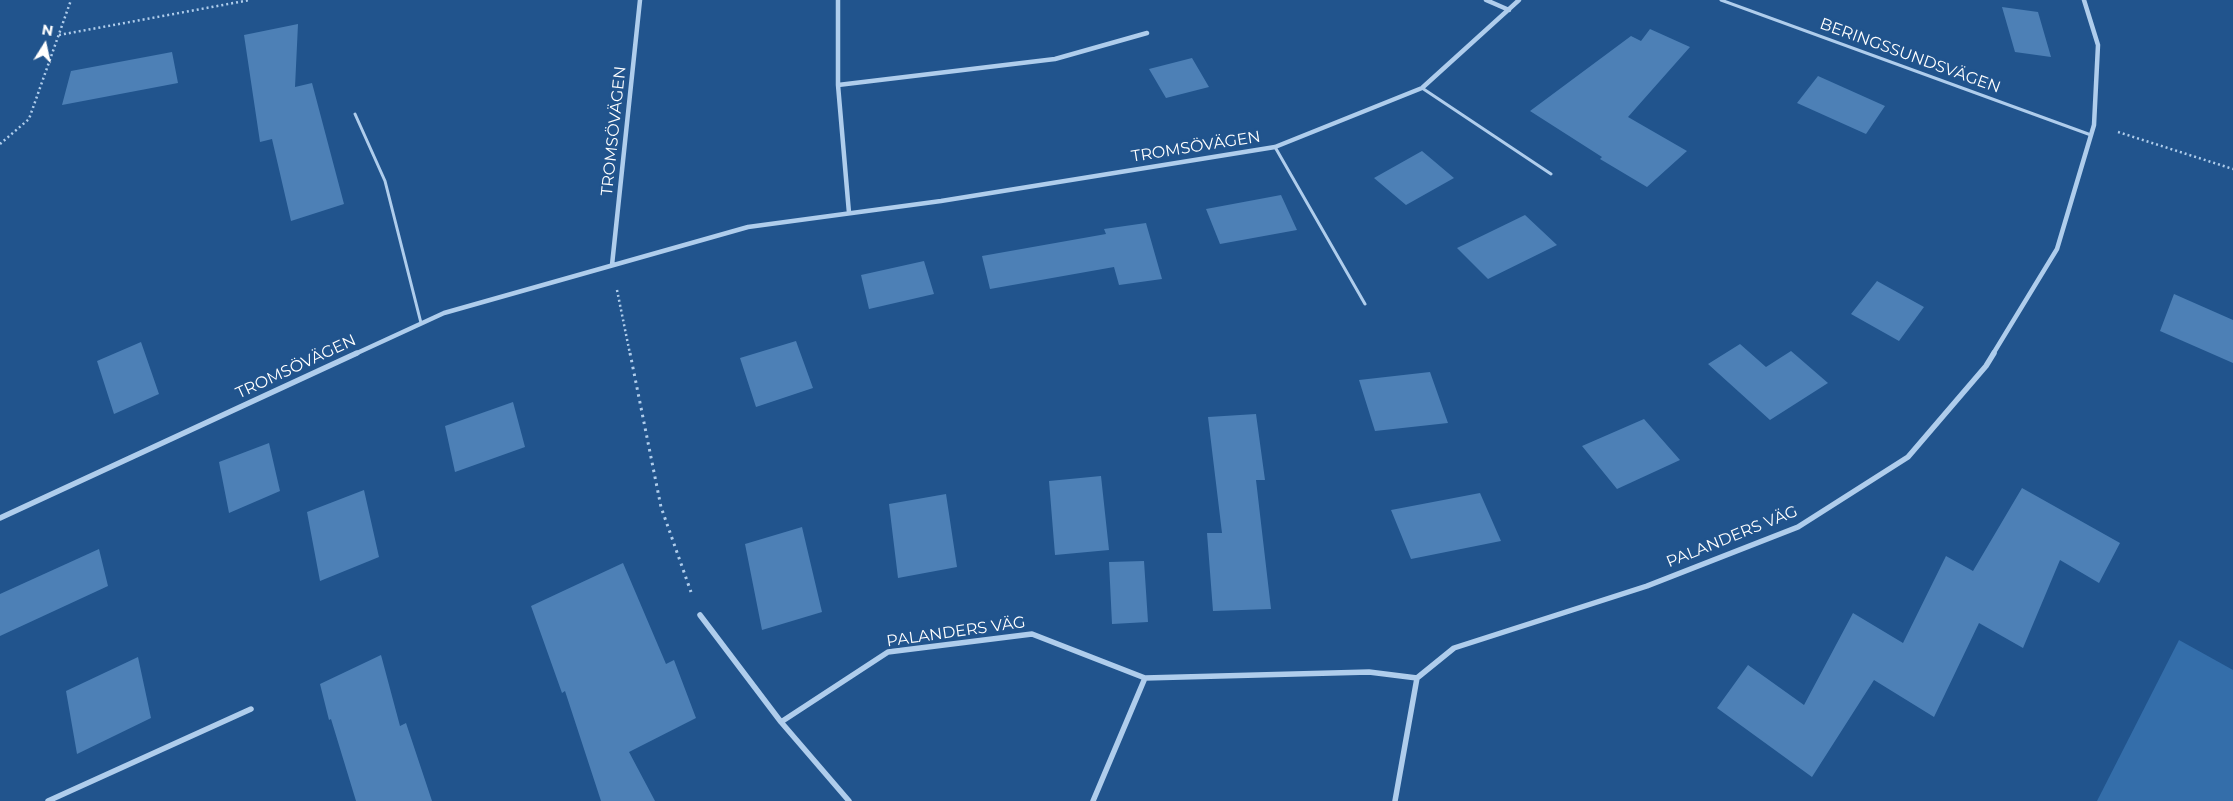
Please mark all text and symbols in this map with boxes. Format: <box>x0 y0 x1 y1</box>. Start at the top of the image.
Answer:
street label: BERINGSSUNDSVÄGEN <box>1817 14 2003 98</box>
north arrow <box>20 20 70 70</box>
text: N <box>40 20 55 40</box>
street label: TROMSÖVÄGEN <box>598 65 630 197</box>
street label: TROMSÖVÄGEN <box>1130 127 1262 167</box>
street label: TROMSÖVÄGEN <box>233 331 359 403</box>
street label: PALANDERS VÄG <box>1664 502 1800 572</box>
street label: PALANDERS VÄG <box>885 613 1027 651</box>

